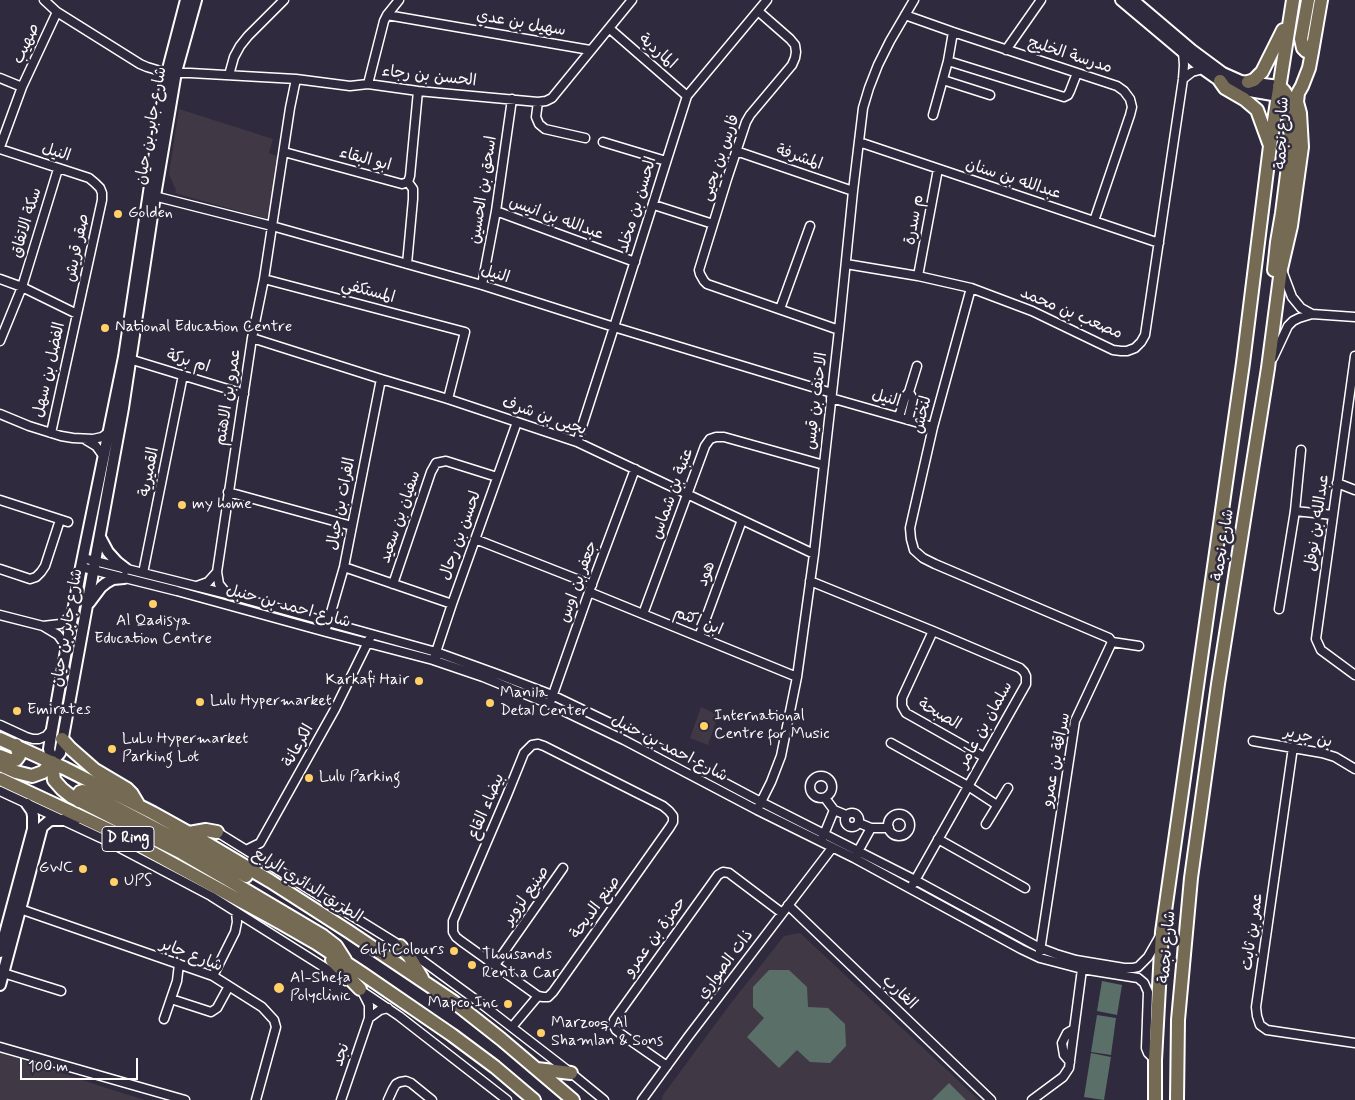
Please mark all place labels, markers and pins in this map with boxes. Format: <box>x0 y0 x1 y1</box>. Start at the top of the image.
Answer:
place label: Golden <box>128 204 173 224</box>
marker: Golden <box>112 208 124 220</box>
place label: National Education Centre <box>115 318 292 338</box>
marker: National Education Centre <box>99 322 111 334</box>
place label: my home <box>192 495 252 515</box>
marker: my home <box>176 499 188 511</box>
marker: Al Qadisya Education Centre <box>147 598 159 610</box>
place label: Al Qadisya Education Centre <box>94 612 212 650</box>
place label: Karkafi Hair <box>326 671 409 691</box>
marker: Karkafi Hair <box>413 675 425 687</box>
place label: Manila Detal Center <box>500 684 588 722</box>
place label: Lulu Hypermarket <box>210 692 332 712</box>
marker: Lulu Hypermarket <box>194 696 206 708</box>
marker: Manila Detal Center <box>484 697 496 709</box>
place label: Emirates <box>27 701 91 721</box>
marker: Emirates <box>11 705 23 717</box>
place label: International Centre for Music <box>714 707 830 745</box>
marker: International Centre for Music <box>698 720 710 732</box>
place label: LuLu Hypermarket Parking Lot <box>122 730 248 768</box>
marker: LuLu Hypermarket Parking Lot <box>106 743 118 755</box>
place label: Lulu Parking <box>319 768 400 788</box>
marker: Lulu Parking <box>303 772 315 784</box>
place label: GWC <box>39 859 73 879</box>
marker: GWC <box>77 863 89 875</box>
place label: UPS <box>124 872 152 892</box>
marker: UPS <box>108 876 120 888</box>
place label: Gulf Colours <box>359 941 444 961</box>
marker: Gulf Colours <box>448 945 460 957</box>
place label: Thousands Rent a Car <box>482 946 559 984</box>
marker: Thousands Rent a Car <box>466 959 478 971</box>
place label: Al-Shefa Polyclinic <box>290 969 351 1007</box>
marker: Al-Shefa Polyclinic <box>272 981 286 995</box>
place label: Mapco Inc <box>428 994 498 1014</box>
marker: Mapco Inc <box>502 998 514 1010</box>
place label: Marzooq Al Shamlan & Sons <box>551 1014 663 1052</box>
marker: Marzooq Al Shamlan & Sons <box>535 1027 547 1039</box>

